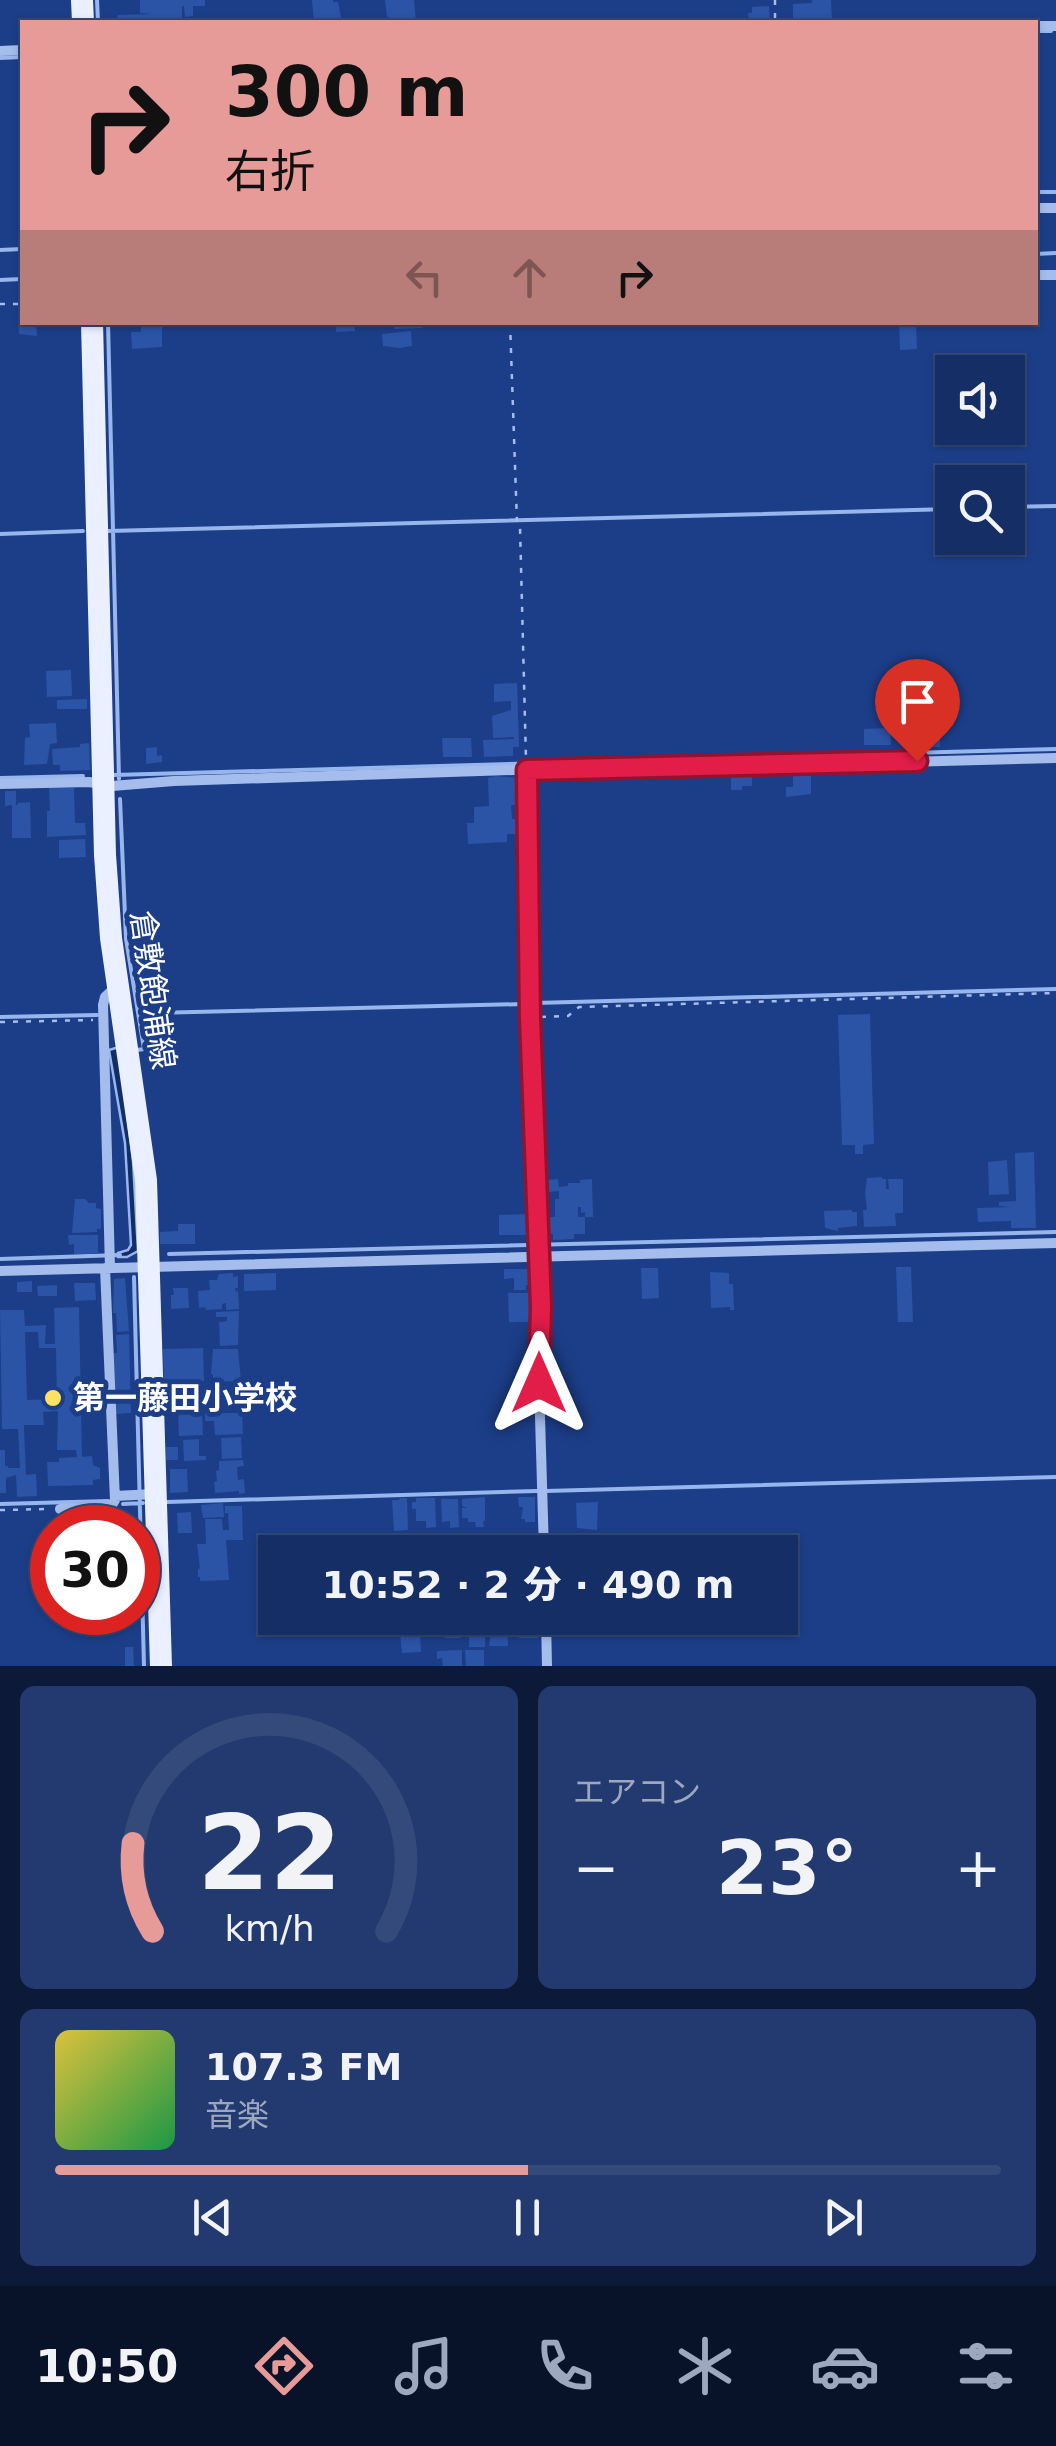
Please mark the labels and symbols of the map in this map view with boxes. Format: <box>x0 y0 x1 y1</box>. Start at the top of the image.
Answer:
pin <box>875 659 960 762</box>
street label: 倉敷飽浦線 <box>123 908 183 1072</box>
position arrow <box>487 1331 591 1435</box>
place label: 第一藤田小学校 <box>73 1379 297 1417</box>
marker: 第一藤田小学校 <box>42 1387 64 1409</box>
speed limit sign: 30 <box>30 1505 160 1635</box>

